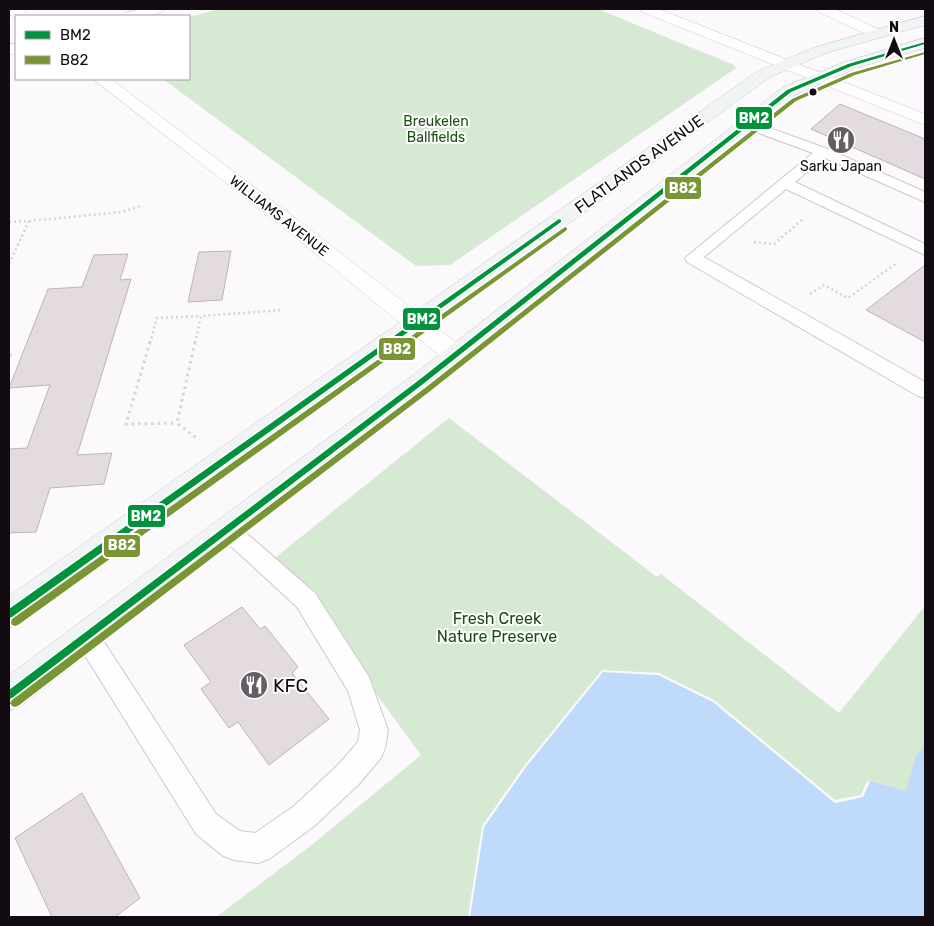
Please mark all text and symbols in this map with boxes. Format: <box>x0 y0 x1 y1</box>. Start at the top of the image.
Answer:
legend <box>15 15 190 80</box>
north arrow <box>869 15 919 65</box>
text: N <box>889 19 899 36</box>
text: BM2 <box>60 26 91 44</box>
text: B82 <box>60 51 89 69</box>
unlabelled marker <box>808 87 818 97</box>
line badge: BM2 <box>735 106 773 130</box>
text: BM2 <box>739 110 769 127</box>
street label: FLATLANDS AVENUE <box>571 111 707 217</box>
park label: Breukelen Ballfields <box>403 113 469 146</box>
restaurant icon: Sarku Japan <box>826 125 856 155</box>
place label: Sarku Japan <box>800 158 882 175</box>
street label: WILLIAMS AVENUE <box>226 172 332 260</box>
line badge: B82 <box>664 176 702 200</box>
text: B82 <box>669 180 697 197</box>
line badge: BM2 <box>402 307 441 331</box>
text: BM2 <box>407 311 437 328</box>
line badge: B82 <box>378 337 416 361</box>
text: B82 <box>383 341 411 358</box>
line badge: BM2 <box>127 504 166 528</box>
text: BM2 <box>131 508 161 525</box>
line badge: B82 <box>103 534 141 558</box>
text: B82 <box>108 537 136 554</box>
park label: Fresh Creek Nature Preserve <box>437 609 557 646</box>
restaurant icon: KFC <box>239 670 269 700</box>
place label: KFC <box>273 674 308 697</box>

